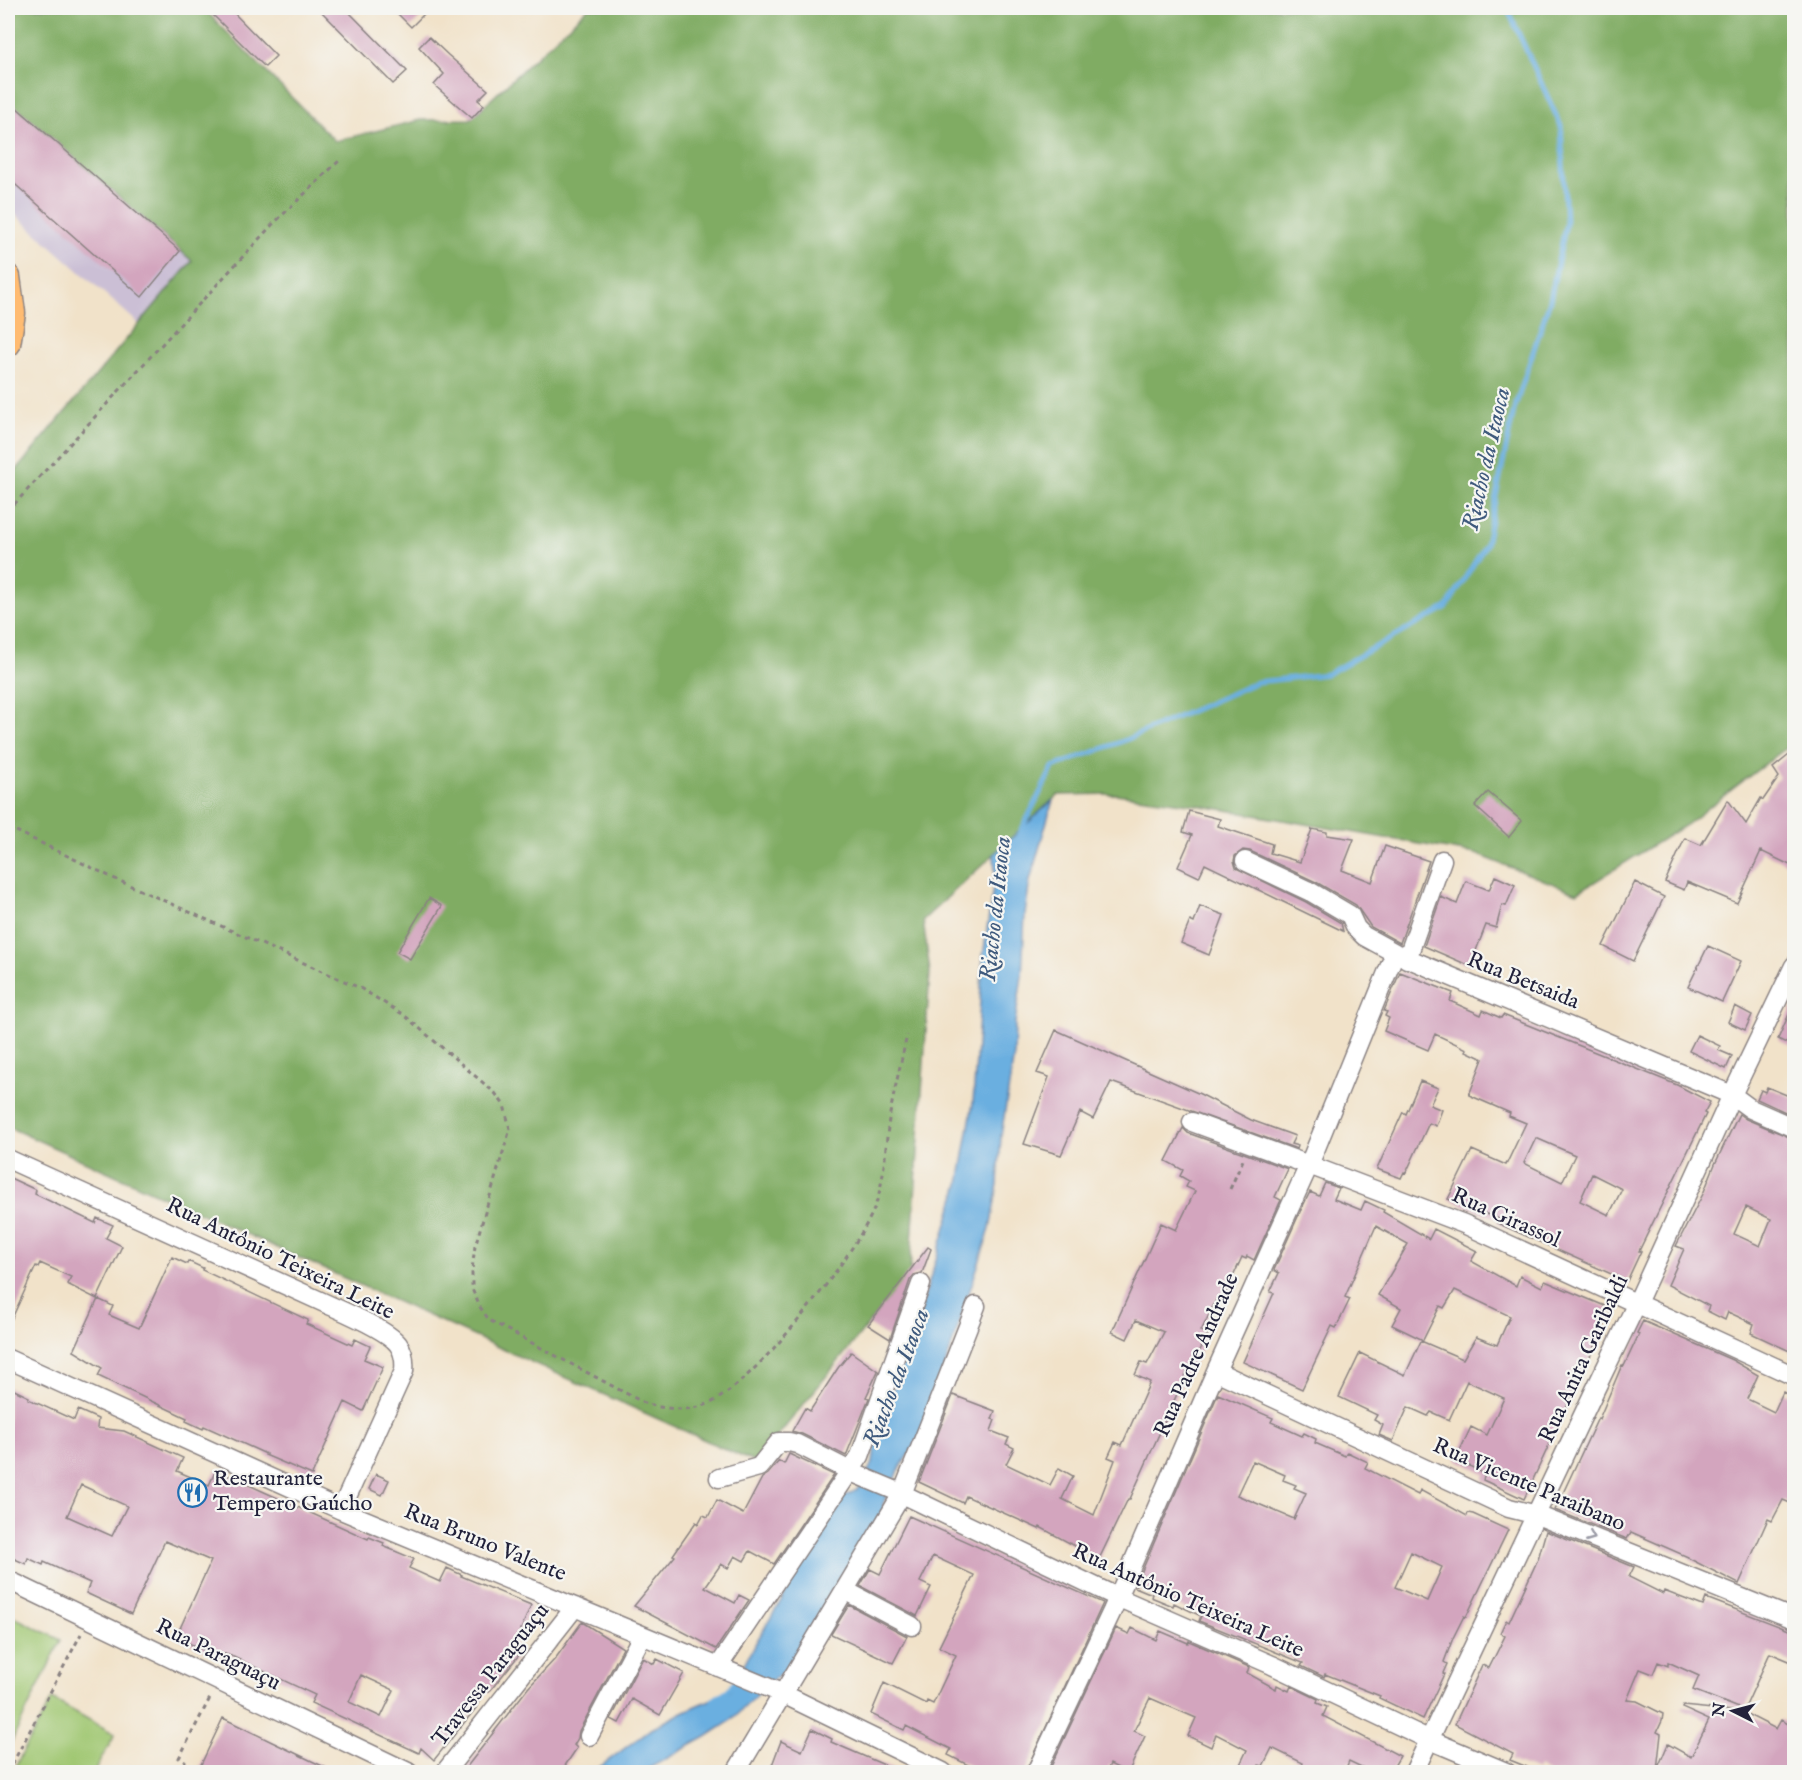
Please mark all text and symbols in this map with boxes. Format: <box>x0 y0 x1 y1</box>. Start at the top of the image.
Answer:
water label: Riacho da Itaoca <box>1456 385 1518 533</box>
water label: Riacho da Itaoca <box>973 835 1019 983</box>
street label: Rua Betsaida <box>1463 946 1584 1016</box>
street label: Rua Girassol <box>1447 1182 1565 1254</box>
street label: Rua Antônio Teixeira Leite <box>161 1191 399 1327</box>
street label: Rua Padre Andrade <box>1148 1269 1246 1441</box>
street label: Rua Anita Garibaldi <box>1533 1270 1635 1448</box>
water label: Riacho da Itaoca <box>856 1304 938 1452</box>
street label: Rua Vicente Paraibano <box>1428 1432 1630 1538</box>
place label: Restaurante Tempero Gaúcho <box>213 1465 372 1518</box>
restaurant icon: Restaurante Tempero Gaúcho <box>176 1476 208 1508</box>
street label: Rua Bruno Valente <box>400 1498 570 1588</box>
one-way arrow <box>1585 1530 1596 1542</box>
street label: Rua Antônio Teixeira Leite <box>1068 1537 1308 1665</box>
street label: Travessa Paraguaçu <box>426 1598 556 1752</box>
street label: Rua Paraguaçu <box>151 1613 285 1697</box>
north arrow <box>1703 1681 1763 1741</box>
text: N <box>1709 1702 1731 1719</box>

